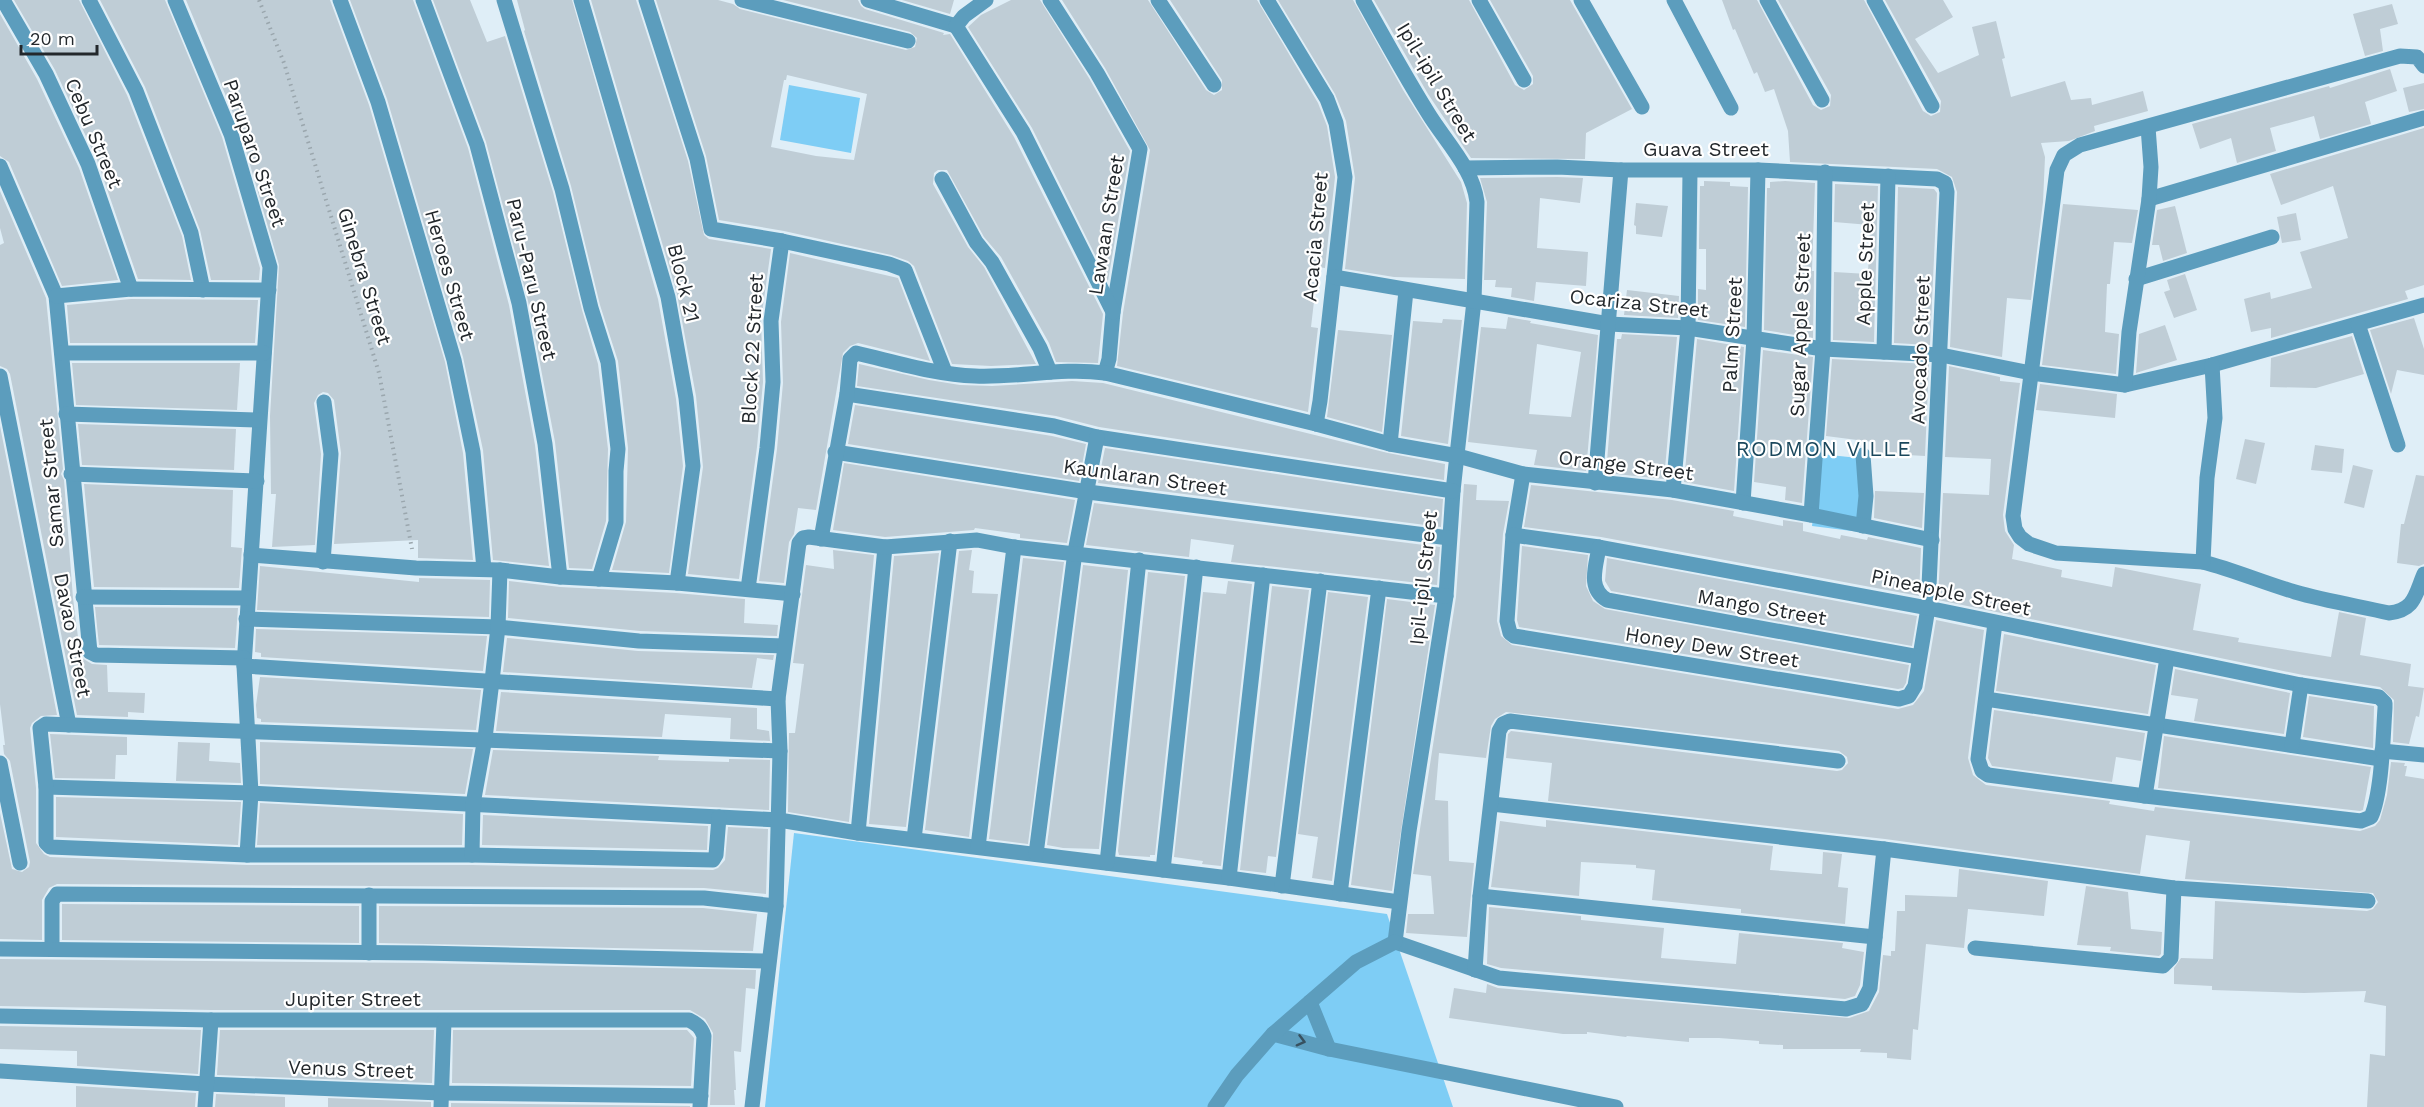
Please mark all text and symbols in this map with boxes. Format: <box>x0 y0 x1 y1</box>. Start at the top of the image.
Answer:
scale bar <box>21 18 98 56</box>
street label: Ipil-ipil Street <box>1392 18 1482 146</box>
text: 20 m <box>30 28 75 49</box>
street label: Cebu Street <box>60 74 128 192</box>
street label: Paruparo Street <box>218 76 292 231</box>
street label: Guava Street <box>1643 137 1770 161</box>
street label: Lawaan Street <box>1083 153 1129 297</box>
street label: Acacia Street <box>1297 171 1333 303</box>
street label: Paru-Paru Street <box>502 196 562 363</box>
street label: Apple Street <box>1851 202 1879 326</box>
street label: Ginebra Street <box>333 205 397 348</box>
street label: Heroes Street <box>420 207 480 344</box>
street label: Sugar Apple Street <box>1785 232 1815 417</box>
street label: Block 21 <box>663 241 705 325</box>
street label: Block 22 Street <box>736 273 768 425</box>
street label: Avocado Street <box>1905 275 1935 425</box>
street label: Palm Street <box>1717 276 1747 393</box>
street label: Ocariza Street <box>1568 284 1710 322</box>
street label: Samar Street <box>33 417 69 548</box>
district label: RODMON VILLE <box>1736 436 1912 461</box>
street label: Orange Street <box>1557 445 1695 485</box>
street label: Kaunlaran Street <box>1062 454 1229 500</box>
street label: Ipil-ipil Street <box>1404 509 1442 646</box>
street label: Pineapple Street <box>1869 563 2034 621</box>
street label: Davao Street <box>49 571 97 700</box>
street label: Mango Street <box>1696 584 1829 630</box>
street label: Honey Dew Street <box>1623 621 1801 673</box>
street label: Jupiter Street <box>285 987 422 1011</box>
one-way arrow <box>1295 1034 1306 1046</box>
street label: Venus Street <box>288 1055 415 1083</box>

